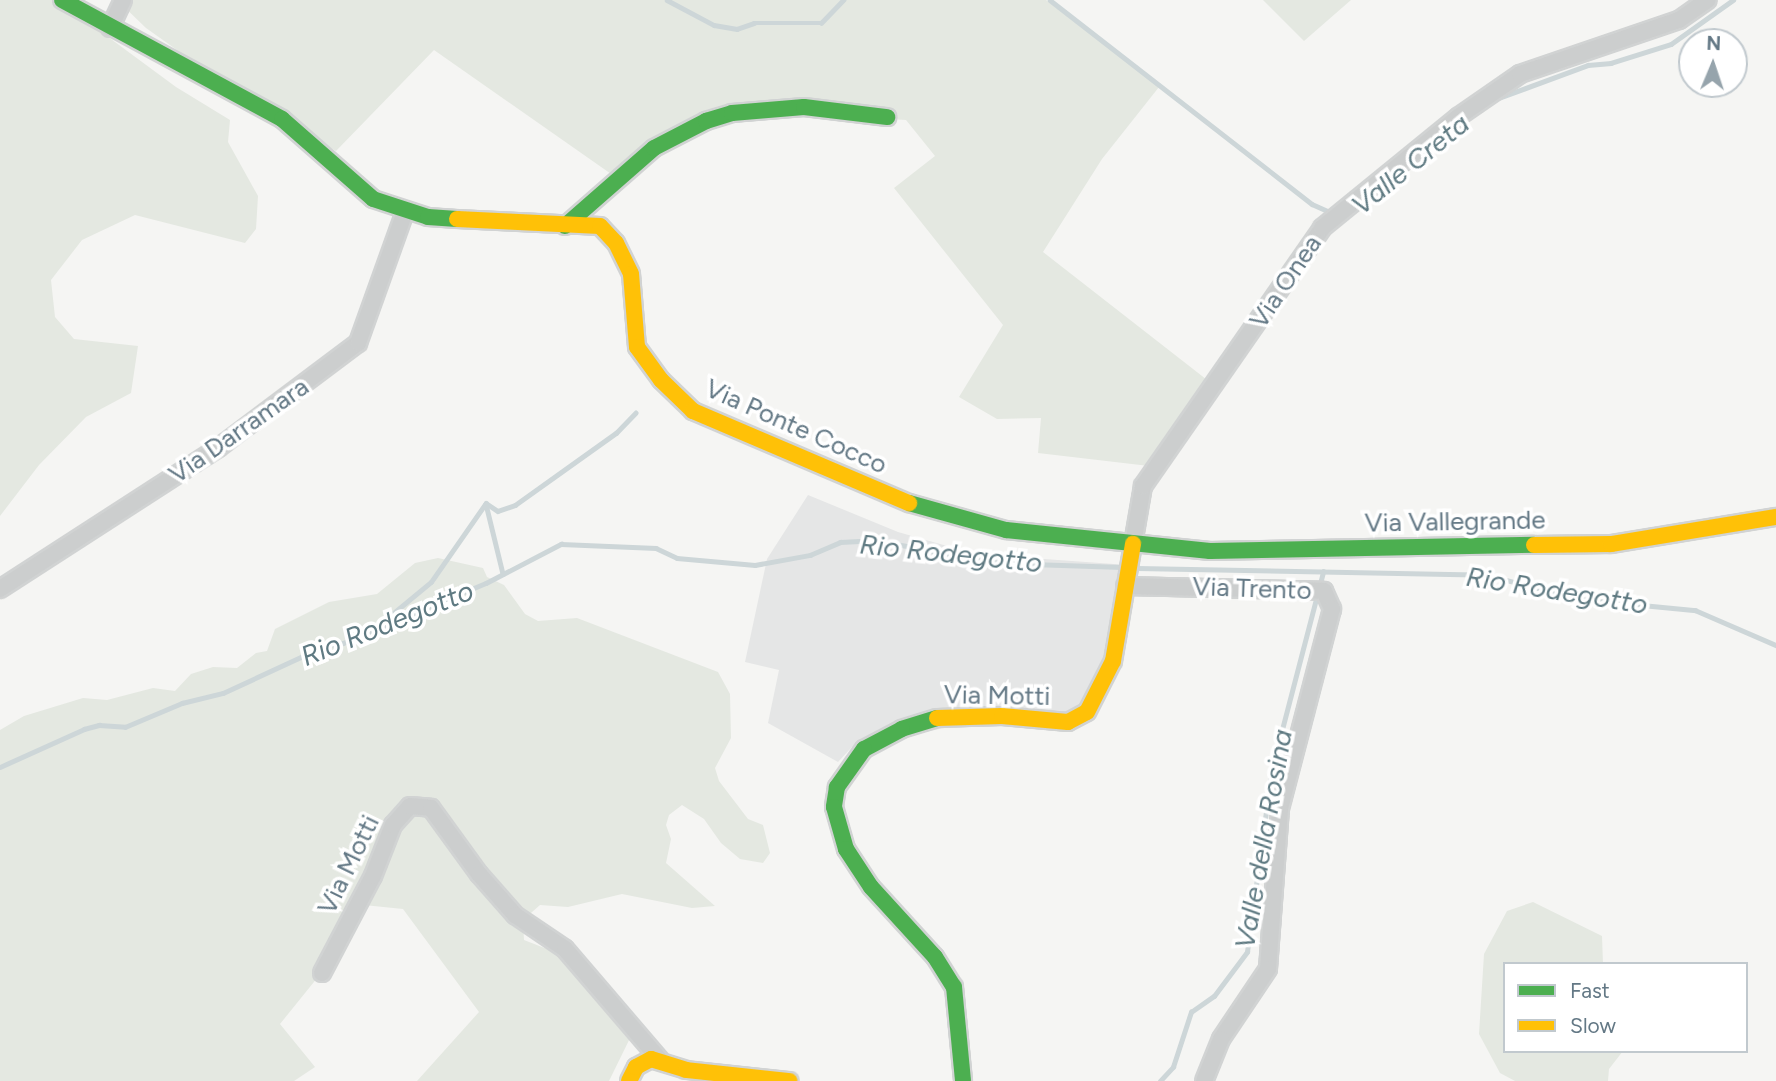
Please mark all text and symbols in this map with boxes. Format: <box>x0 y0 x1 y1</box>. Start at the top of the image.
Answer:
north arrow <box>1678 28 1748 98</box>
text: N <box>1706 32 1721 55</box>
water label: Valle Creta <box>1344 106 1476 222</box>
street label: Via Onea <box>1243 229 1329 335</box>
street label: Via Darramara <box>163 371 315 491</box>
street label: Via Ponte Cocco <box>700 373 892 481</box>
street label: Via Vallegrande <box>1364 505 1546 539</box>
water label: Rio Rodegotto <box>858 527 1044 579</box>
water label: Rio Rodegotto <box>1464 559 1650 621</box>
street label: Via Trento <box>1192 571 1312 607</box>
water label: Rio Rodegotto <box>296 573 478 673</box>
street label: Via Motti <box>943 679 1051 713</box>
water label: Valle della Rosina <box>1227 727 1299 951</box>
street label: Via Motti <box>312 810 386 920</box>
legend <box>1503 962 1748 1053</box>
text: Fast <box>1570 978 1610 1003</box>
text: Slow <box>1570 1013 1616 1038</box>

